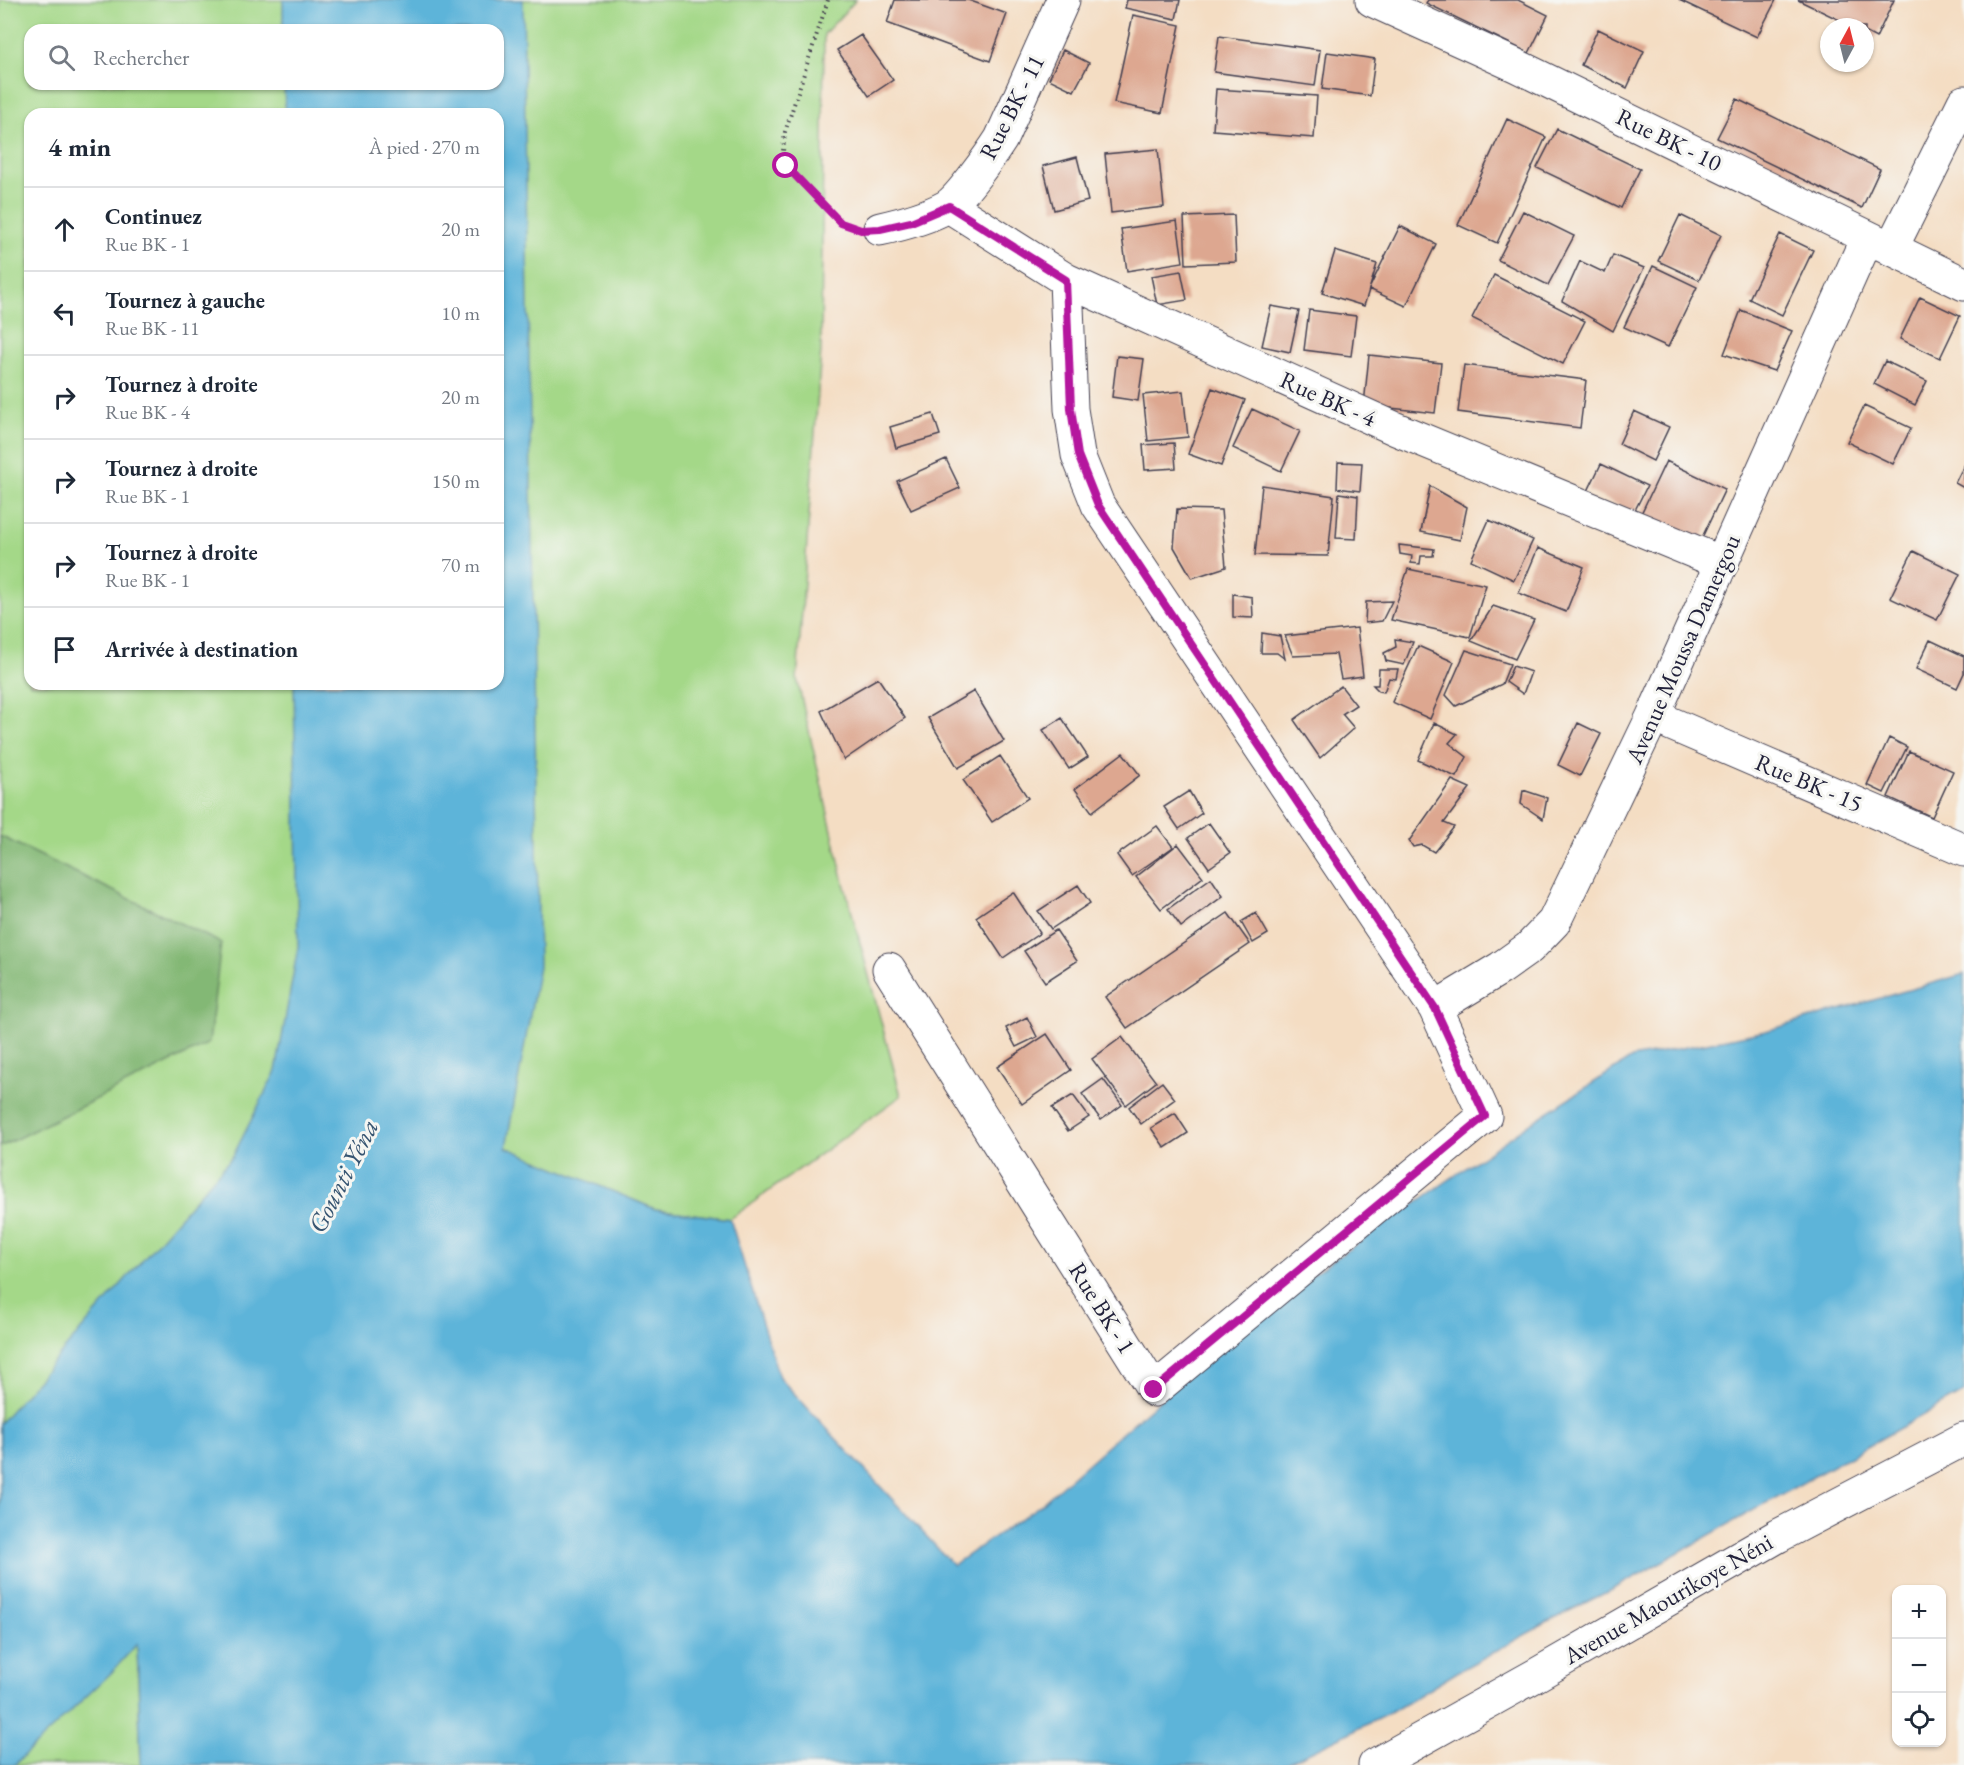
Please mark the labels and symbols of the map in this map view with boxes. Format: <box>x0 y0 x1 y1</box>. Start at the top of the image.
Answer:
north arrow <box>1820 18 1874 72</box>
street label: Rue BK - 11 <box>972 49 1051 164</box>
street label: Rue BK - 10 <box>1611 101 1727 178</box>
route start <box>772 152 798 178</box>
street label: Rue BK - 4 <box>1275 364 1382 434</box>
street label: Avenue Moussa Damergou <box>1618 529 1747 769</box>
street label: Rue BK - 15 <box>1751 746 1868 819</box>
water label: Gounti Yéna <box>300 1113 386 1239</box>
street label: Rue BK - 1 <box>1062 1256 1143 1359</box>
route end <box>1140 1376 1166 1402</box>
street label: Avenue Maourikoye Néni <box>1557 1526 1778 1672</box>

